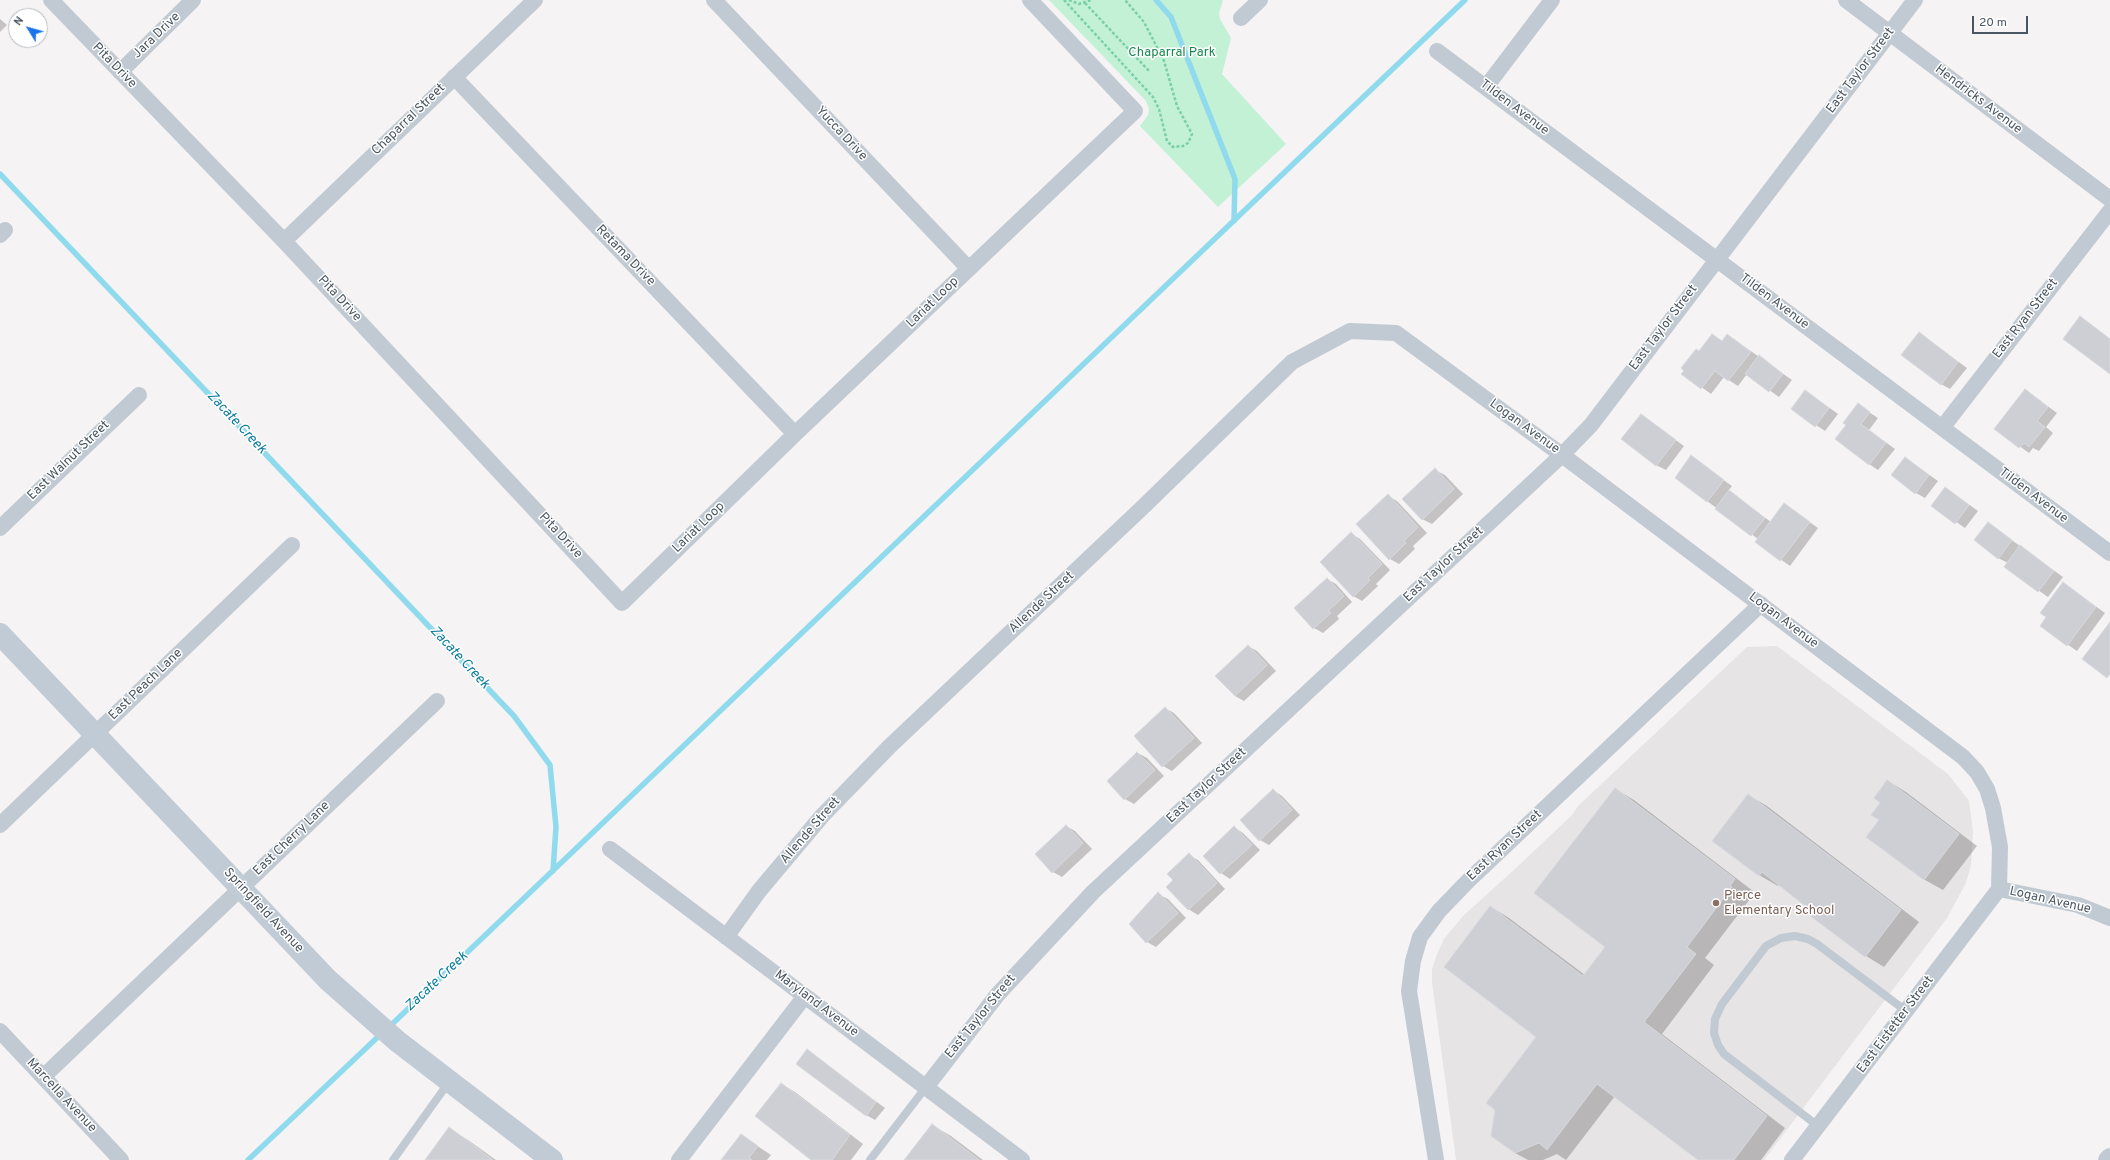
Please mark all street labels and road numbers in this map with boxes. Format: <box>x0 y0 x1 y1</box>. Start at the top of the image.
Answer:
street label: Jara Drive <box>130 10 184 62</box>
street label: East Taylor Street <box>1824 25 1898 117</box>
street label: Pita Drive <box>89 40 139 92</box>
street label: Hendricks Avenue <box>1931 62 2025 138</box>
street label: Tilden Avenue <box>1476 77 1552 139</box>
street label: Chaparral Street <box>369 81 449 159</box>
street label: Yucca Drive <box>812 104 870 164</box>
street label: Retama Drive <box>592 222 658 290</box>
street label: Tilden Avenue <box>1736 271 1812 333</box>
street label: Pita Drive <box>314 273 364 325</box>
street label: Lariat Loop <box>904 274 962 332</box>
street label: East Ryan Street <box>1990 276 2062 362</box>
street label: East Taylor Street <box>1627 282 1701 374</box>
street label: Logan Avenue <box>1486 396 1562 458</box>
street label: East Walnut Street <box>25 418 113 504</box>
street label: Tilden Avenue <box>1995 465 2071 527</box>
street label: Lariat Loop <box>670 499 728 557</box>
street label: Pita Drive <box>535 510 585 562</box>
street label: East Taylor Street <box>1401 524 1487 606</box>
street label: Allende Street <box>1006 569 1078 637</box>
street label: Logan Avenue <box>1745 590 1821 652</box>
street label: East Peach Lane <box>106 646 186 724</box>
street label: East Taylor Street <box>1164 745 1250 827</box>
street label: Allende Street <box>778 794 844 868</box>
street label: East Cherry Lane <box>250 799 334 879</box>
street label: East Ryan Street <box>1464 807 1546 885</box>
street label: Springfield Avenue <box>220 865 306 957</box>
street label: Logan Avenue <box>2008 884 2092 918</box>
street label: Maryland Avenue <box>771 967 861 1041</box>
street label: East Taylor Street <box>942 972 1020 1062</box>
street label: East Eistetter Street <box>1854 973 1938 1077</box>
street label: Marcella Avenue <box>23 1056 99 1136</box>

